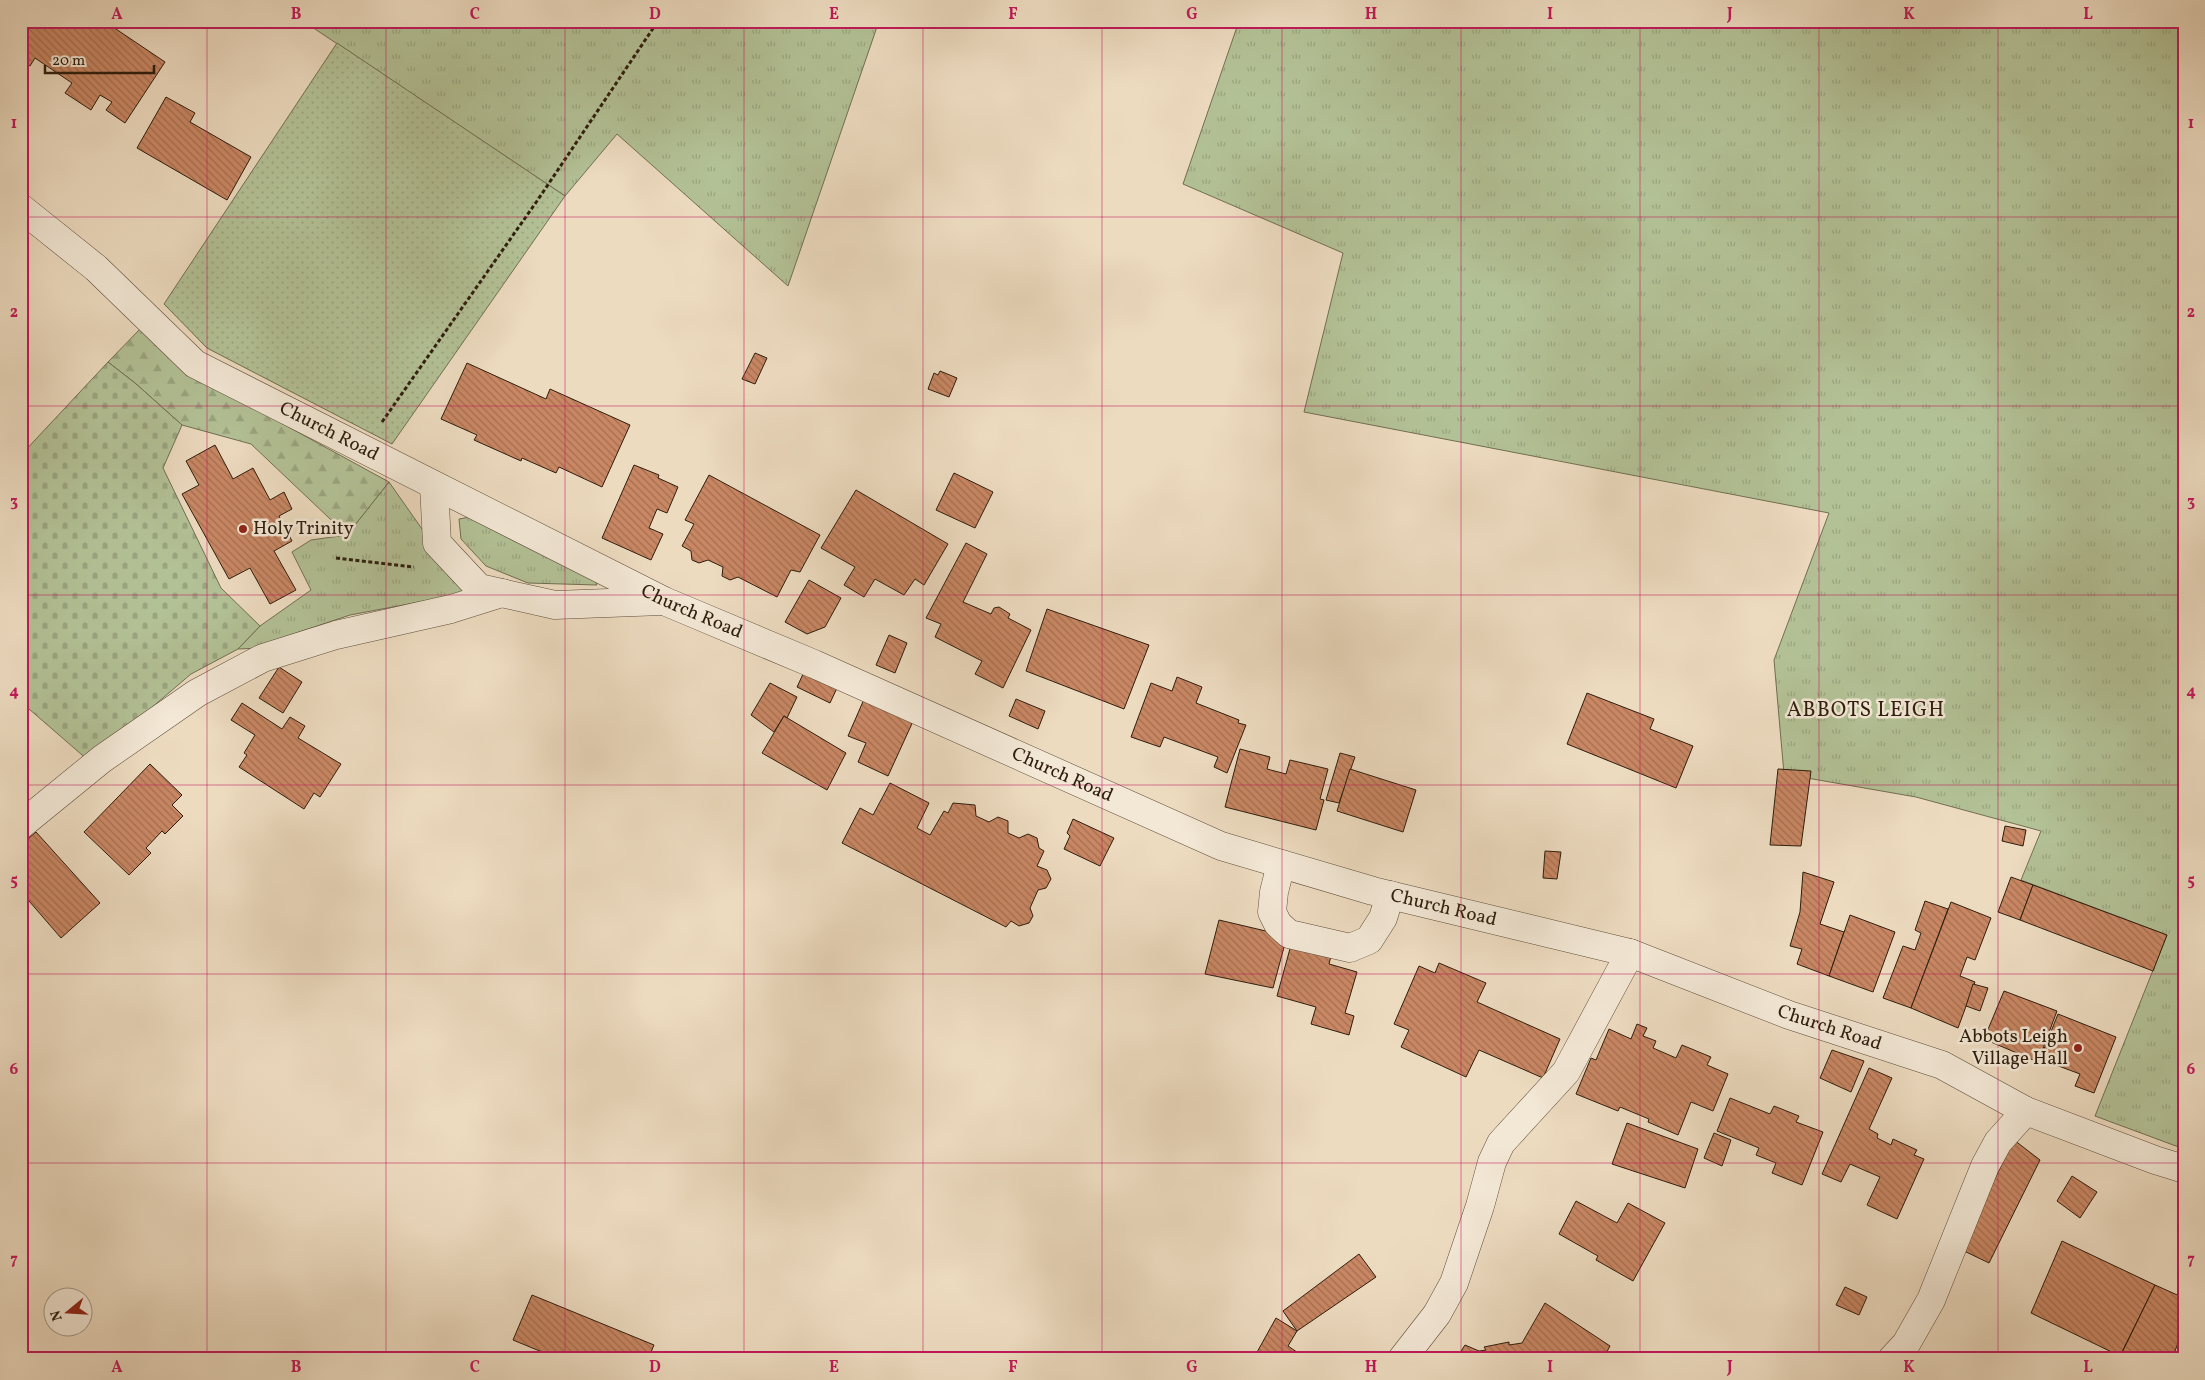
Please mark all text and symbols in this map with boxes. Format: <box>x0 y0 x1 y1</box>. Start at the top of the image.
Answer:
text: A <box>111 4 123 26</box>
text: B <box>291 4 302 26</box>
text: C <box>470 4 480 26</box>
text: D <box>649 4 661 26</box>
text: E <box>829 4 839 26</box>
text: F <box>1008 4 1018 26</box>
text: G <box>1186 4 1198 26</box>
text: H <box>1365 4 1377 26</box>
text: I <box>1547 4 1553 26</box>
text: J <box>1726 4 1733 26</box>
text: K <box>1903 4 1915 26</box>
text: L <box>2083 4 2093 26</box>
scale bar <box>45 42 154 74</box>
text: 20 m <box>52 51 85 72</box>
text: 1 <box>11 113 17 135</box>
text: 1 <box>2188 113 2194 135</box>
text: 2 <box>10 302 18 324</box>
text: 2 <box>2187 302 2195 324</box>
street label: Church Road <box>275 396 383 468</box>
text: 3 <box>10 491 18 513</box>
text: 3 <box>2187 491 2195 513</box>
place label: Holy Trinity <box>253 516 354 542</box>
marker: Holy Trinity <box>237 523 249 535</box>
street label: Church Road <box>636 578 746 645</box>
text: 4 <box>9 681 19 703</box>
text: 4 <box>2186 681 2196 703</box>
district label: ABBOTS LEIGH <box>1787 696 1945 725</box>
street label: Church Road <box>1007 741 1117 809</box>
text: 5 <box>10 870 18 892</box>
text: 5 <box>2187 870 2195 892</box>
street label: Church Road <box>1388 883 1499 933</box>
street label: Church Road <box>1773 999 1885 1057</box>
place label: Abbots Leigh Village Hall <box>1959 1024 2068 1072</box>
marker: Abbots Leigh Village Hall <box>2072 1042 2084 1054</box>
text: 6 <box>10 1059 19 1081</box>
text: 6 <box>2187 1059 2196 1081</box>
text: 7 <box>10 1249 18 1271</box>
text: 7 <box>2187 1249 2195 1271</box>
north arrow <box>42 1288 92 1338</box>
text: N <box>46 1308 68 1323</box>
text: A <box>111 1357 123 1379</box>
text: B <box>291 1357 302 1379</box>
text: C <box>470 1357 480 1379</box>
text: D <box>649 1357 661 1379</box>
text: E <box>829 1357 839 1379</box>
text: F <box>1008 1357 1018 1379</box>
text: G <box>1186 1357 1198 1379</box>
text: H <box>1365 1357 1377 1379</box>
text: I <box>1547 1357 1553 1379</box>
text: J <box>1726 1357 1733 1379</box>
text: K <box>1903 1357 1915 1379</box>
text: L <box>2083 1357 2093 1379</box>

